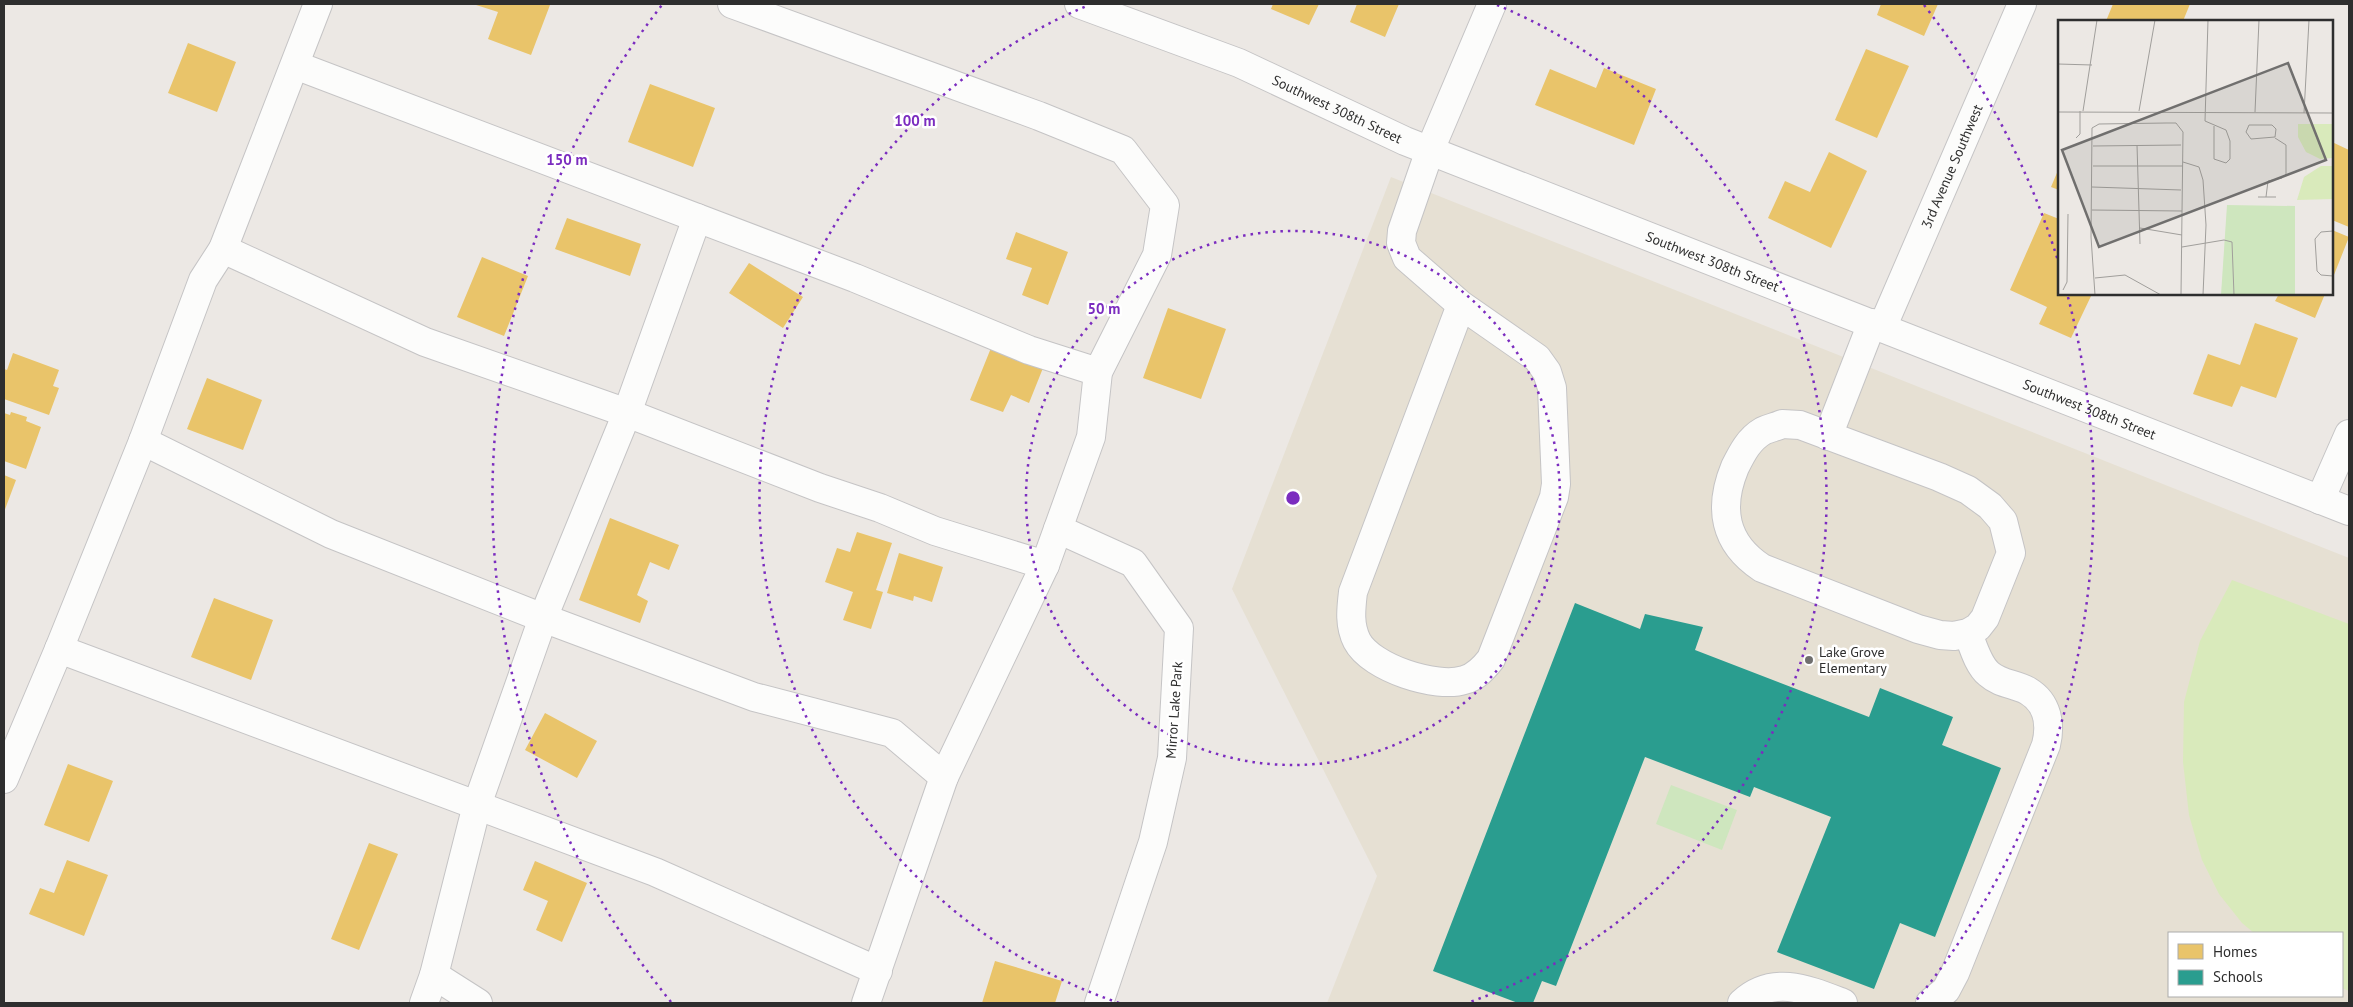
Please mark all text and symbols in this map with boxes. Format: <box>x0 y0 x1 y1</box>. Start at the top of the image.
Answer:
inset map <box>2058 20 2333 295</box>
street label: Southwest 308th Street <box>1269 71 1405 147</box>
street label: 3rd Avenue Southwest <box>1917 101 1987 231</box>
text: 100 m <box>894 111 936 130</box>
text: 150 m <box>546 150 588 169</box>
street label: Southwest 308th Street <box>1643 227 1782 296</box>
text: 50 m <box>1088 299 1120 318</box>
street label: Southwest 308th Street <box>2020 375 2159 444</box>
centre of rings <box>1284 489 1302 507</box>
place label: Lake Grove Elementary <box>1819 643 1887 677</box>
marker: Lake Grove Elementary <box>1803 654 1815 666</box>
street label: Mirror Lake Park <box>1162 661 1186 759</box>
legend <box>2168 932 2343 997</box>
text: Homes <box>2213 942 2257 961</box>
text: Schools <box>2213 967 2263 986</box>

